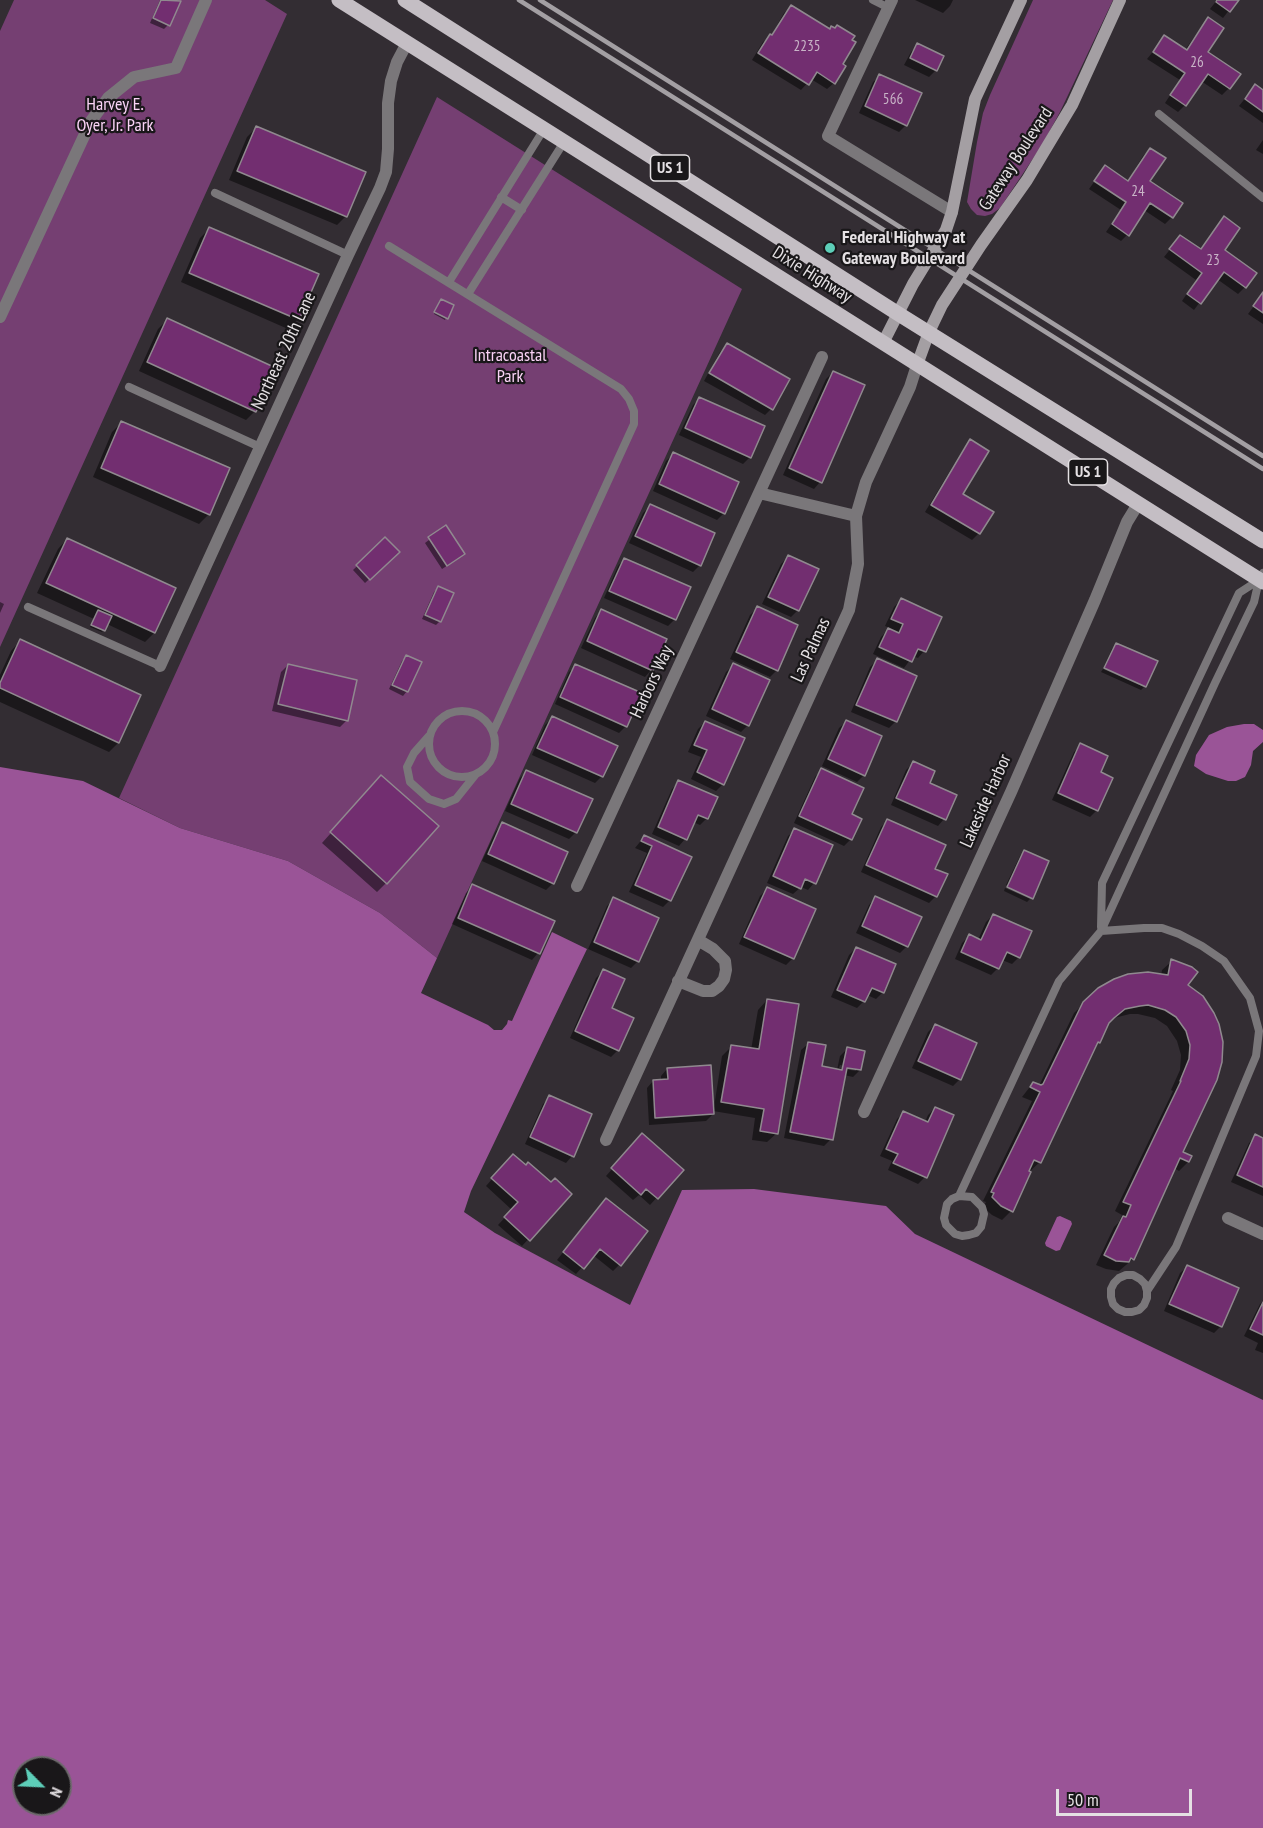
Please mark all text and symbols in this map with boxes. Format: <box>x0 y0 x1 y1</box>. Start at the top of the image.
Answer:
house number: 2235 <box>794 38 820 56</box>
house number: 26 <box>1190 54 1204 72</box>
house number: 566 <box>883 91 903 109</box>
park label: Harvey E. Oyer, Jr. Park <box>76 94 154 136</box>
street label: Gateway Boulevard <box>975 103 1057 215</box>
road number: US 1 <box>650 155 690 181</box>
house number: 24 <box>1131 183 1145 201</box>
place label: Federal Highway at Gateway Boulevard <box>842 227 965 270</box>
marker: Federal Highway at Gateway Boulevard <box>823 241 837 255</box>
street label: Dixie Highway <box>768 242 856 308</box>
house number: 23 <box>1206 252 1220 270</box>
street label: Northeast 20th Lane <box>247 289 321 413</box>
park label: Intracoastal Park <box>474 345 546 388</box>
road number: US 1 <box>1068 459 1108 485</box>
street label: Las Palmas <box>787 614 835 686</box>
street label: Harbors Way <box>626 642 678 722</box>
street label: Lakeside Harbor <box>956 751 1016 851</box>
north arrow <box>12 1756 72 1816</box>
scale bar <box>1059 1777 1196 1815</box>
text: N <box>46 1784 68 1801</box>
text: 50 m <box>1067 1788 1099 1811</box>

